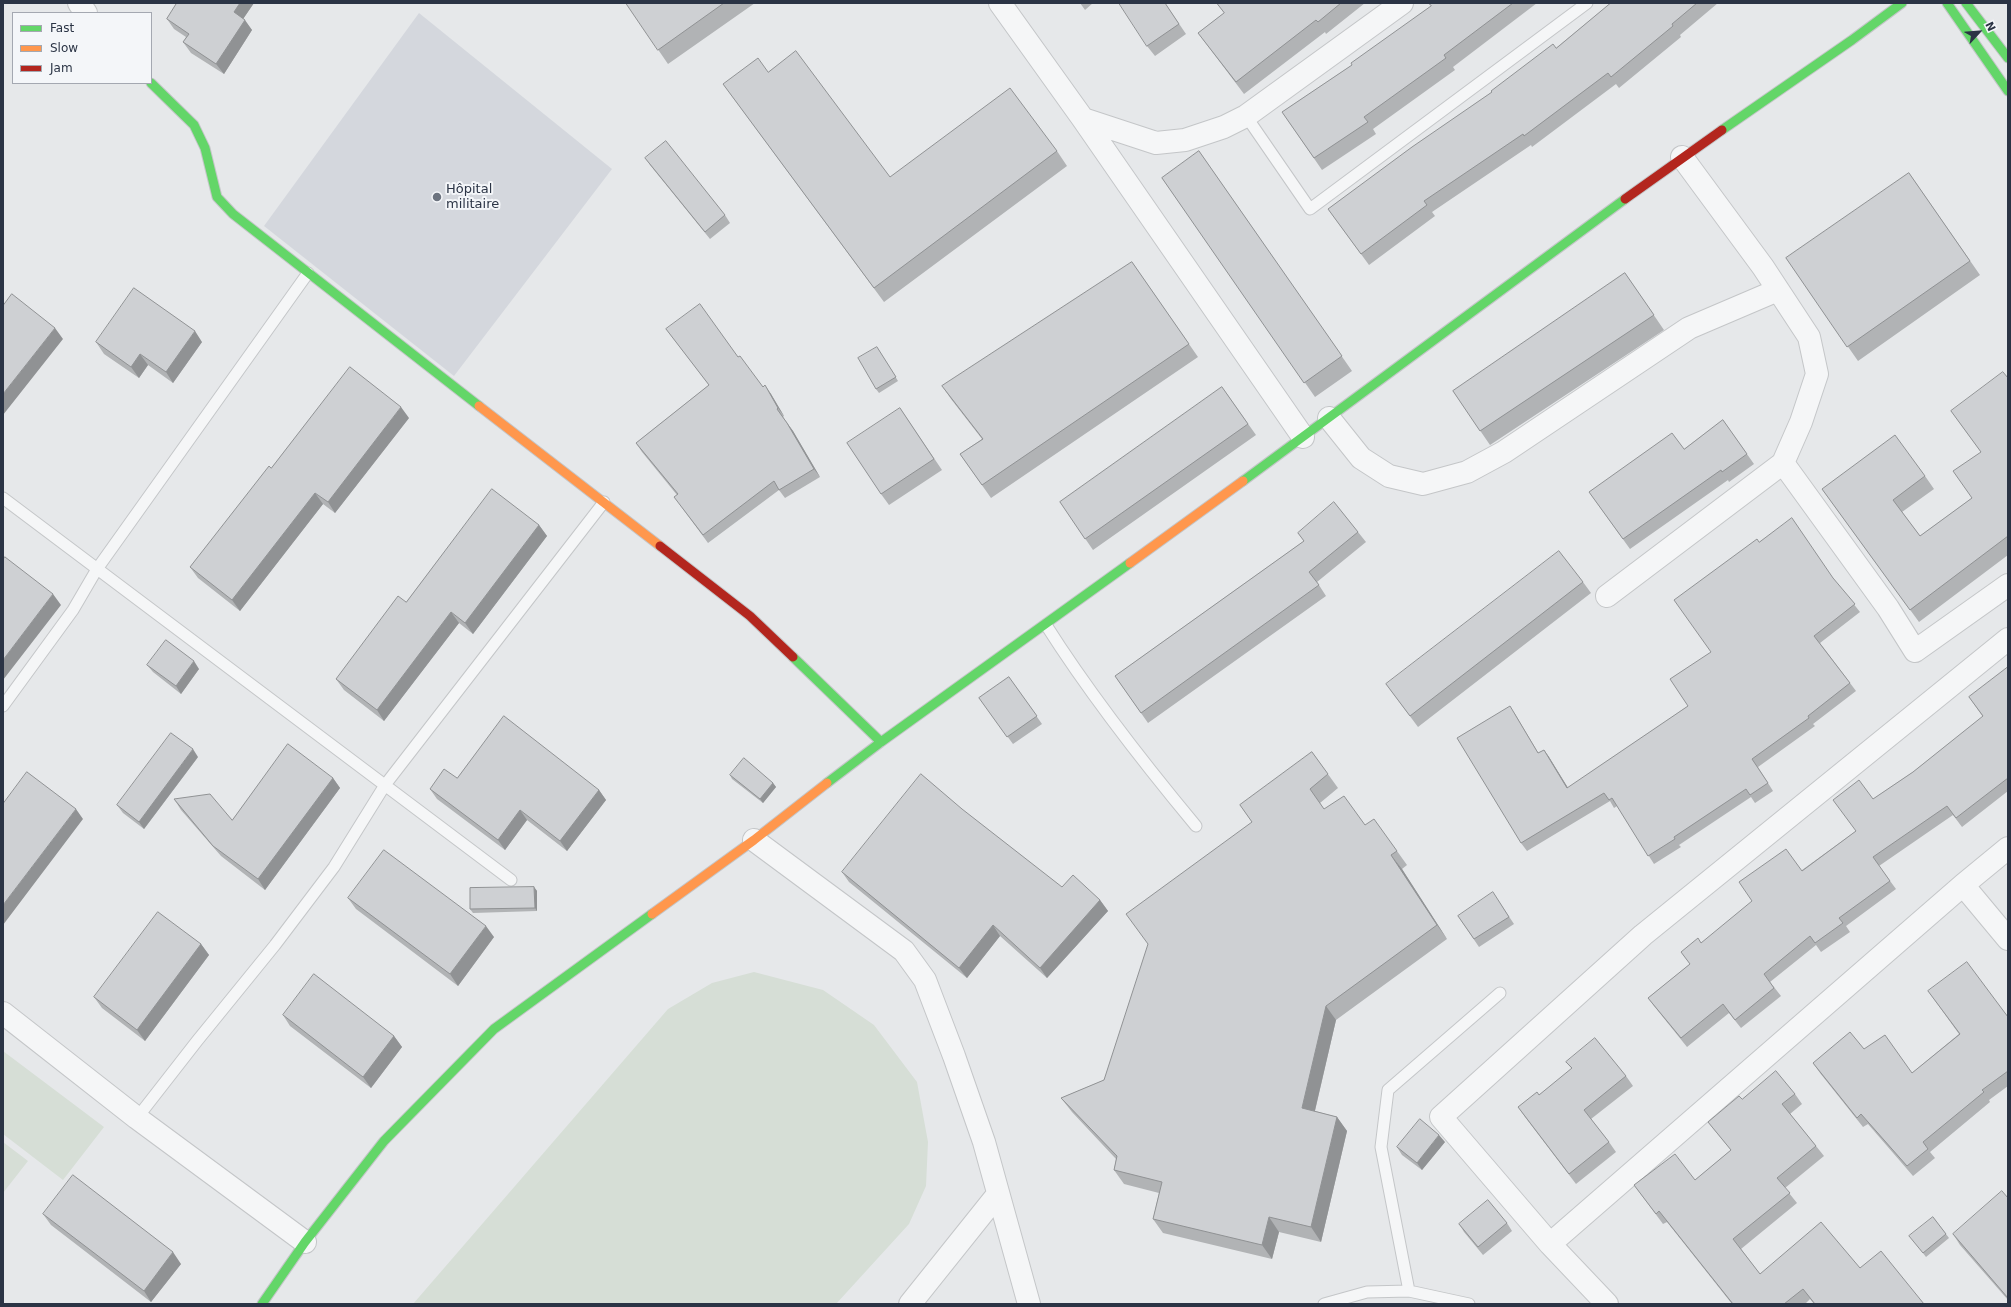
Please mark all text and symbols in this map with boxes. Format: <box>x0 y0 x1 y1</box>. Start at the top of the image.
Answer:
legend <box>12 12 152 84</box>
north arrow <box>1959 12 1999 52</box>
text: N <box>1982 20 1998 34</box>
text: Fast <box>50 21 74 35</box>
text: Slow <box>50 41 78 55</box>
text: Jam <box>50 61 73 75</box>
place label: Hôpital militaire <box>446 182 499 213</box>
marker: Hôpital militaire <box>431 191 443 203</box>

